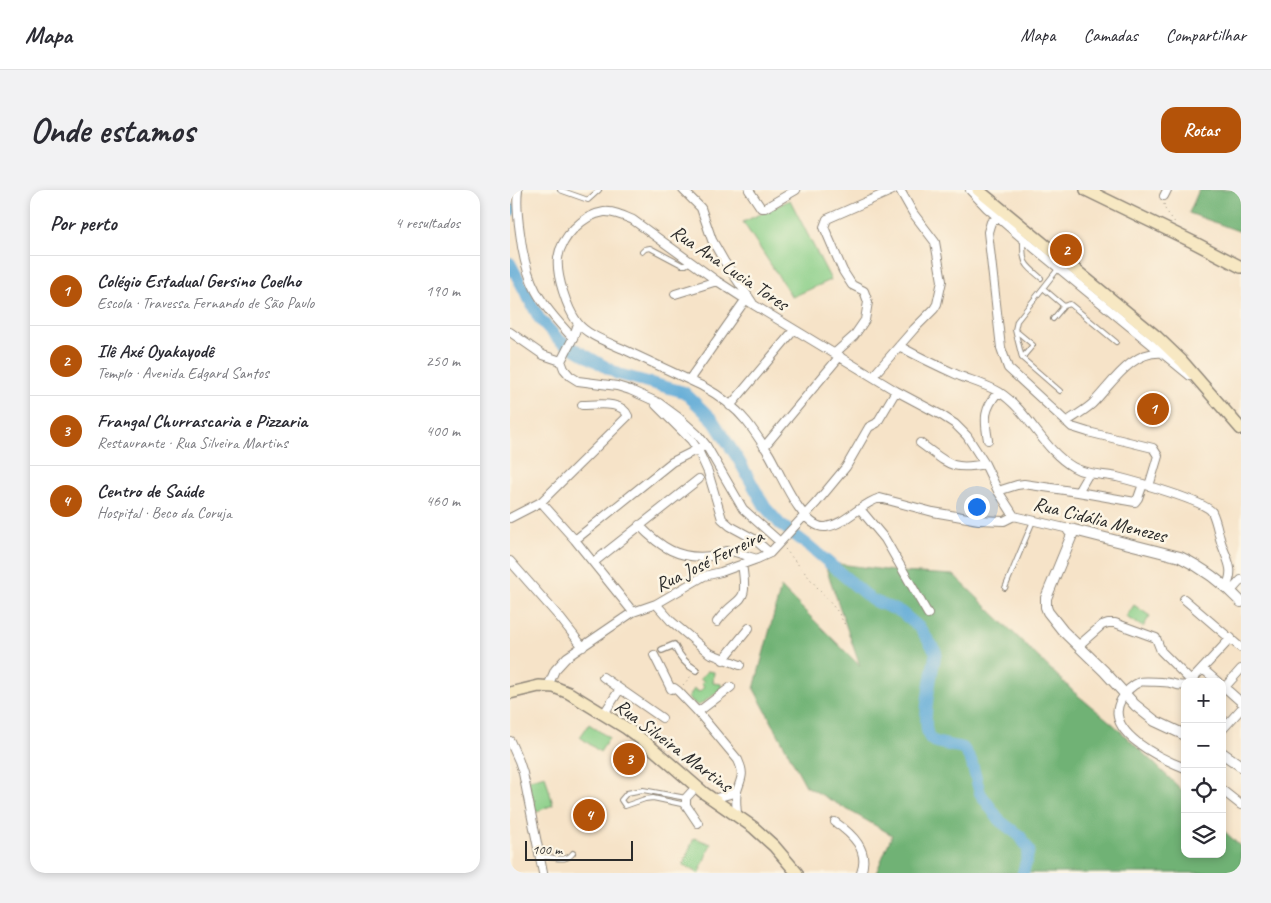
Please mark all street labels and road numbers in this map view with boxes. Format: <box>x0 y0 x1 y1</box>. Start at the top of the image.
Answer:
street label: Rua Ana Lucia Tores <box>666 219 795 317</box>
street label: Rua Cidália Menezes <box>1031 491 1171 549</box>
street label: Rua José Ferreira <box>651 523 769 597</box>
street label: Rua Silveira Martins <box>610 693 739 799</box>

